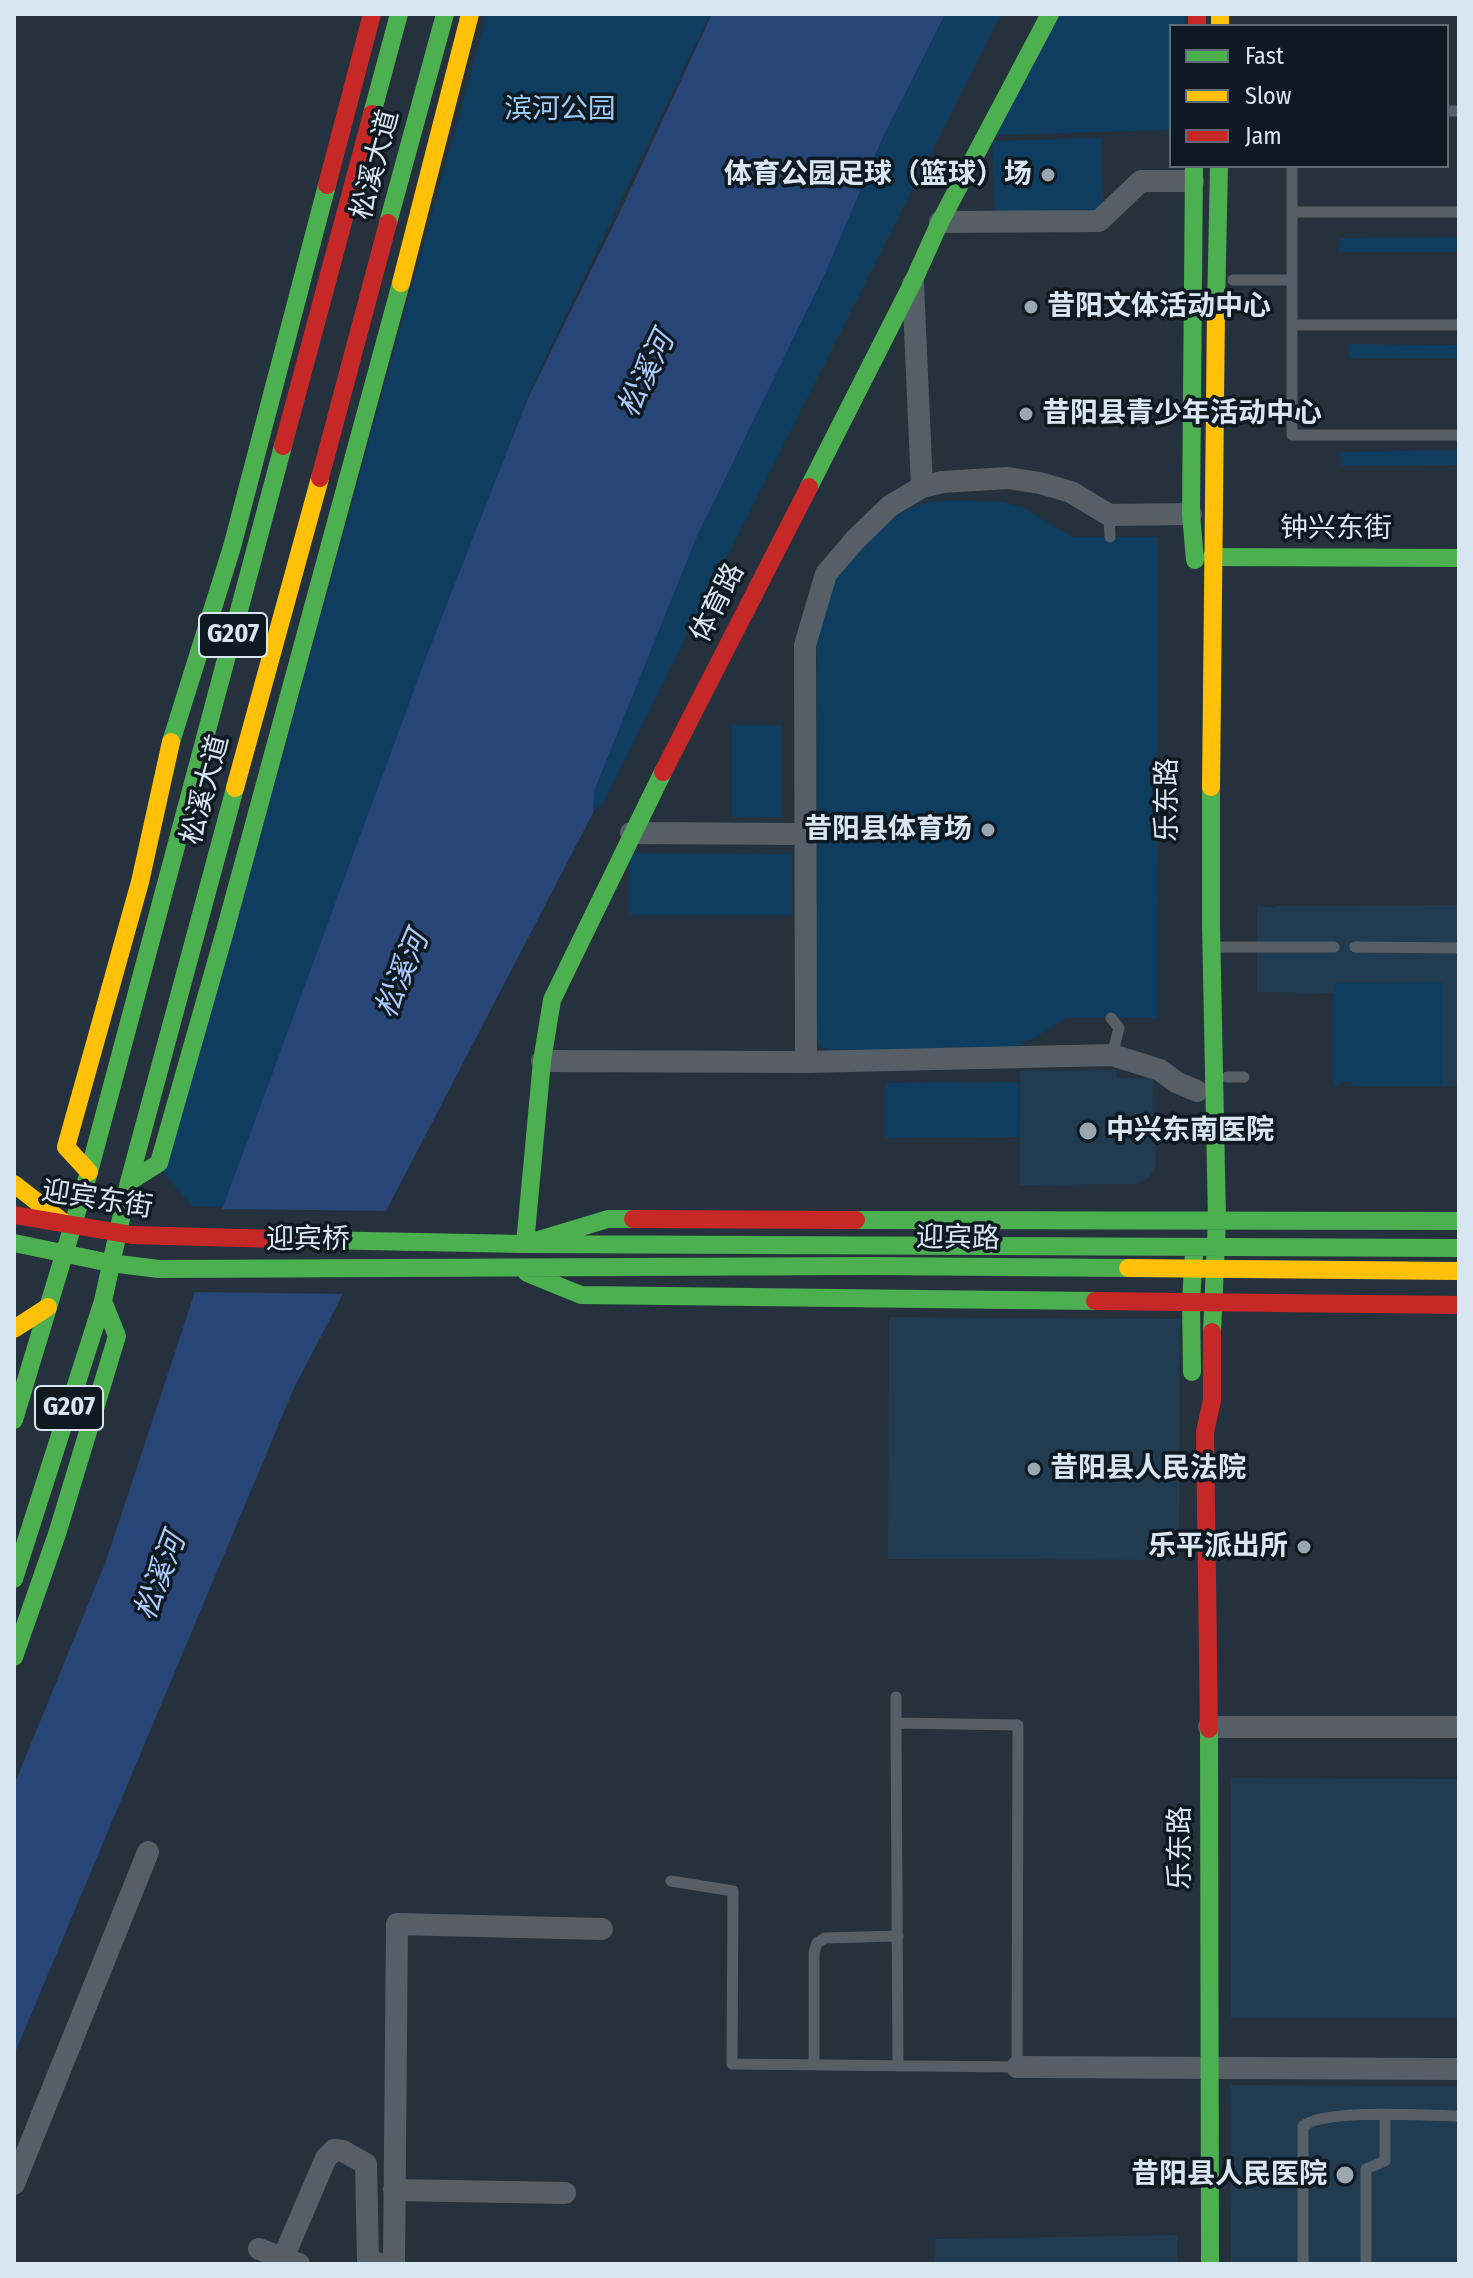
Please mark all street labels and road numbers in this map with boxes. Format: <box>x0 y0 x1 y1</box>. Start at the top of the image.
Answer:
street label: 松溪大道 <box>345 107 407 223</box>
street label: 钟兴东街 <box>1280 512 1392 546</box>
street label: 体育路 <box>684 558 752 648</box>
road number: G207 <box>199 613 267 657</box>
street label: 松溪大道 <box>175 732 237 848</box>
street label: 乐东路 <box>1151 758 1185 842</box>
street label: 迎宾东街 <box>39 1175 155 1225</box>
street label: 迎宾路 <box>916 1221 1000 1257</box>
street label: 迎宾桥 <box>266 1223 350 1257</box>
road number: G207 <box>35 1386 103 1430</box>
street label: 乐东路 <box>1164 1806 1198 1890</box>

